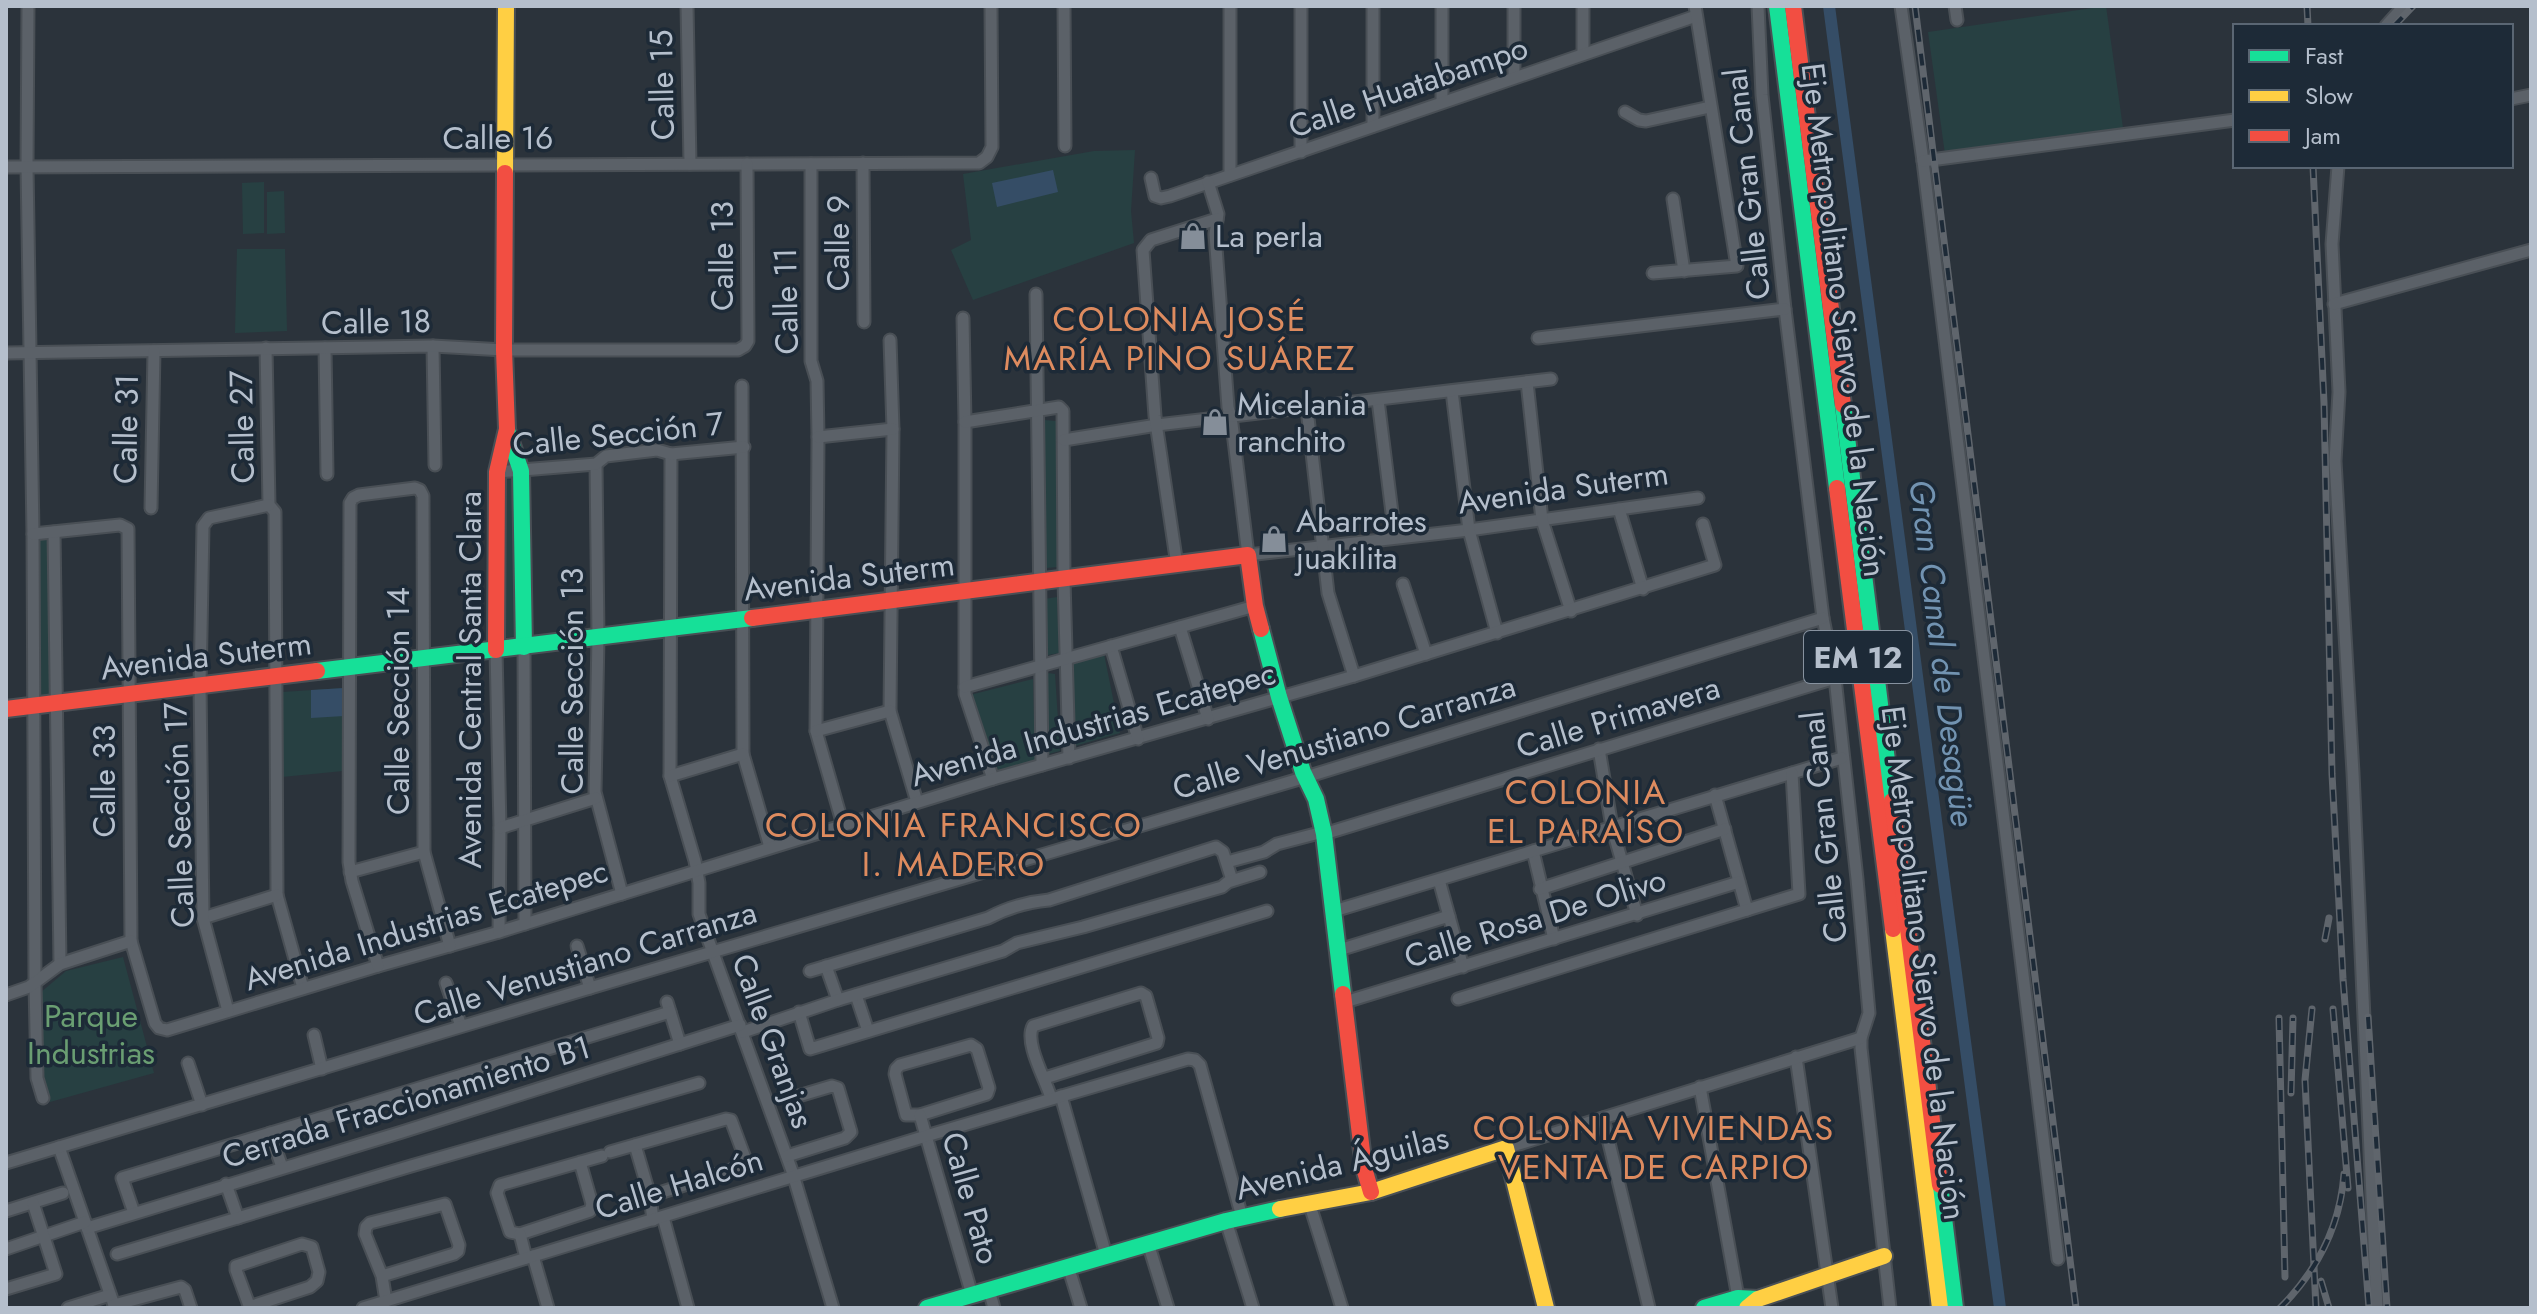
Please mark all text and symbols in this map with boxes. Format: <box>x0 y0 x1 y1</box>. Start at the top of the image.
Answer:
street label: Calle Huatabampo <box>1282 24 1534 150</box>
legend <box>2233 24 2513 168</box>
street label: Calle 15 <box>638 29 686 141</box>
text: Fast <box>2305 38 2343 73</box>
street label: Eje Metropolitano Siervo de la Nación <box>1790 60 1898 580</box>
street label: Calle Gran Canal <box>1712 66 1782 302</box>
text: Slow <box>2305 78 2353 113</box>
street label: Calle 16 <box>443 115 553 161</box>
text: Jam <box>2302 118 2341 153</box>
street label: Calle 9 <box>815 195 861 291</box>
street label: Calle 13 <box>699 201 745 311</box>
place label: La perla <box>1215 213 1323 259</box>
shop icon: La perla <box>1178 221 1208 251</box>
street label: Calle 11 <box>762 247 810 355</box>
district label: COLONIA JOSÉ MARÍA PINO SUÁREZ <box>1004 295 1357 383</box>
street label: Calle 18 <box>321 298 431 346</box>
street label: Calle 27 <box>218 370 266 484</box>
street label: Calle 31 <box>102 374 150 484</box>
place label: Micelania ranchito <box>1237 381 1366 464</box>
street label: Calle Sección 7 <box>510 400 726 468</box>
shop icon: Micelania ranchito <box>1200 407 1230 437</box>
street label: Avenida Suterm <box>1455 450 1671 526</box>
water label: Gran Canal de Desagüe <box>1896 477 1988 829</box>
street label: Avenida Central Santa Clara <box>447 491 493 869</box>
place label: Abarrotes juakilita <box>1294 498 1427 581</box>
shop icon: Abarrotes juakilita <box>1259 524 1289 554</box>
street label: Avenida Suterm <box>741 541 957 613</box>
street label: Calle Sección 13 <box>549 568 595 794</box>
street label: Calle Sección 14 <box>375 587 421 815</box>
street label: Avenida Suterm <box>98 620 314 692</box>
road number: EM 12 <box>1804 631 1912 683</box>
street label: Avenida Industrias Ecatepec <box>905 650 1281 798</box>
street label: Calle Venustiano Carranza <box>1167 663 1521 811</box>
street label: Calle Primavera <box>1510 664 1726 770</box>
street label: Calle Sección 17 <box>152 701 206 929</box>
street label: Eje Metropolitano Siervo de la Nación <box>1870 703 1978 1223</box>
street label: Calle Gran Canal <box>1789 709 1859 945</box>
street label: Calle 33 <box>81 724 127 838</box>
district label: COLONIA EL PARAÍSO <box>1487 768 1685 856</box>
district label: COLONIA FRANCISCO I. MADERO <box>765 801 1143 889</box>
street label: Avenida Industrias Ecatepec <box>239 848 613 1002</box>
street label: Calle Rosa De Olivo <box>1399 856 1671 980</box>
street label: Calle Venustiano Carranza <box>408 889 762 1037</box>
street label: Calle Granjas <box>720 947 826 1135</box>
park label: Parque Industrias <box>27 993 155 1076</box>
street label: Cerrada Fraccionamiento B1 <box>216 1024 596 1180</box>
district label: COLONIA VIVIENDAS VENTA DE CARPIO <box>1473 1104 1835 1192</box>
street label: Avenida Águilas <box>1231 1114 1453 1212</box>
street label: Calle Pato <box>930 1127 1012 1269</box>
street label: Calle Halcón <box>589 1137 769 1231</box>

